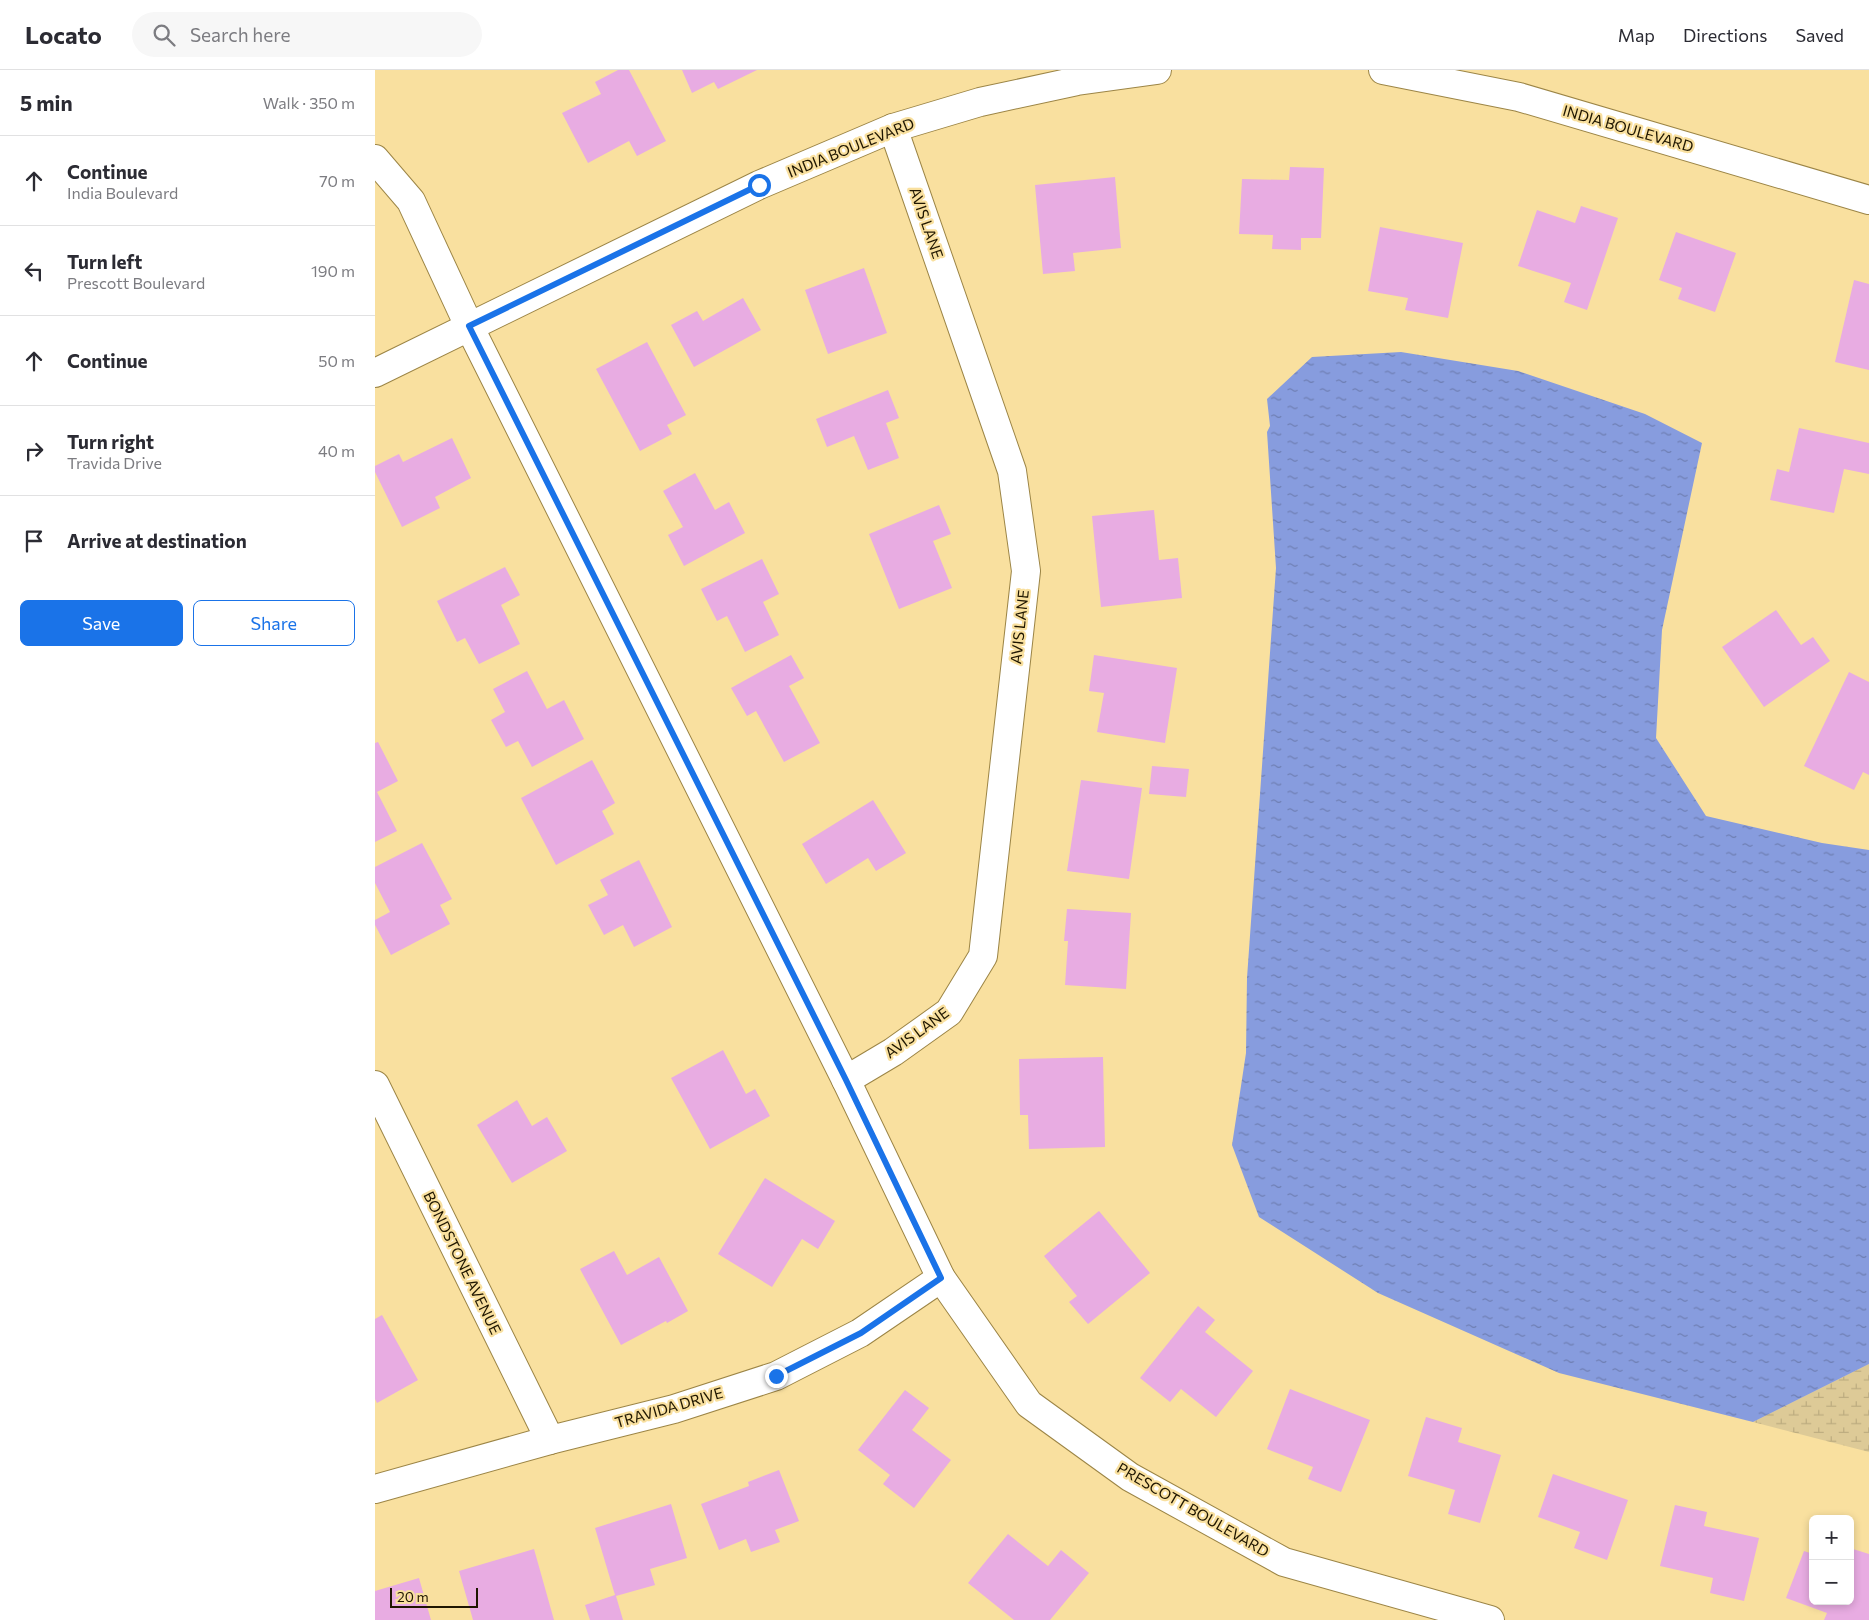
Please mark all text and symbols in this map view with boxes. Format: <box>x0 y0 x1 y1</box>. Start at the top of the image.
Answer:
search box <box>132 12 482 57</box>
text: Locato <box>25 20 102 49</box>
icon: search <box>150 21 178 49</box>
text: Search here <box>190 23 290 46</box>
text: Map <box>1618 24 1655 46</box>
text: Directions <box>1683 24 1767 46</box>
text: Saved <box>1795 24 1844 46</box>
text: 5 min <box>20 90 73 115</box>
text: Walk · 350 m <box>263 93 355 112</box>
street label: INDIA BOULEVARD <box>1561 101 1696 155</box>
street label: INDIA BOULEVARD <box>785 113 917 181</box>
text: Continue <box>67 160 147 183</box>
icon: ahead <box>20 167 48 195</box>
text: 70 m <box>319 171 355 190</box>
route start <box>748 174 771 197</box>
text: India Boulevard <box>67 183 178 202</box>
street label: AVIS LANE <box>906 184 948 261</box>
text: Turn left <box>67 250 142 273</box>
icon: left <box>20 257 48 285</box>
text: 190 m <box>311 261 355 280</box>
text: Prescott Boulevard <box>67 273 205 292</box>
icon: ahead <box>20 347 48 375</box>
text: Continue <box>67 349 147 372</box>
text: 50 m <box>318 351 355 370</box>
text: Turn right <box>67 430 154 453</box>
icon: right <box>20 437 48 465</box>
text: 40 m <box>318 441 355 460</box>
text: Travida Drive <box>67 453 162 472</box>
icon: arrive <box>20 527 48 555</box>
text: Arrive at destination <box>67 529 247 552</box>
street label: AVIS LANE <box>1006 589 1032 665</box>
button: Save <box>20 600 183 646</box>
button: Share <box>193 600 355 646</box>
street label: AVIS LANE <box>881 1003 952 1061</box>
street label: BONDSTONE AVENUE <box>420 1188 505 1337</box>
route end <box>765 1365 788 1388</box>
street label: TRAVIDA DRIVE <box>613 1383 725 1431</box>
street label: PRESCOTT BOULEVARD <box>1114 1458 1273 1560</box>
map controls <box>1809 1515 1854 1605</box>
button: + <box>1809 1515 1854 1560</box>
button: − <box>1809 1560 1854 1605</box>
scale bar <box>390 1585 477 1608</box>
text: 20 m <box>397 1588 429 1605</box>

